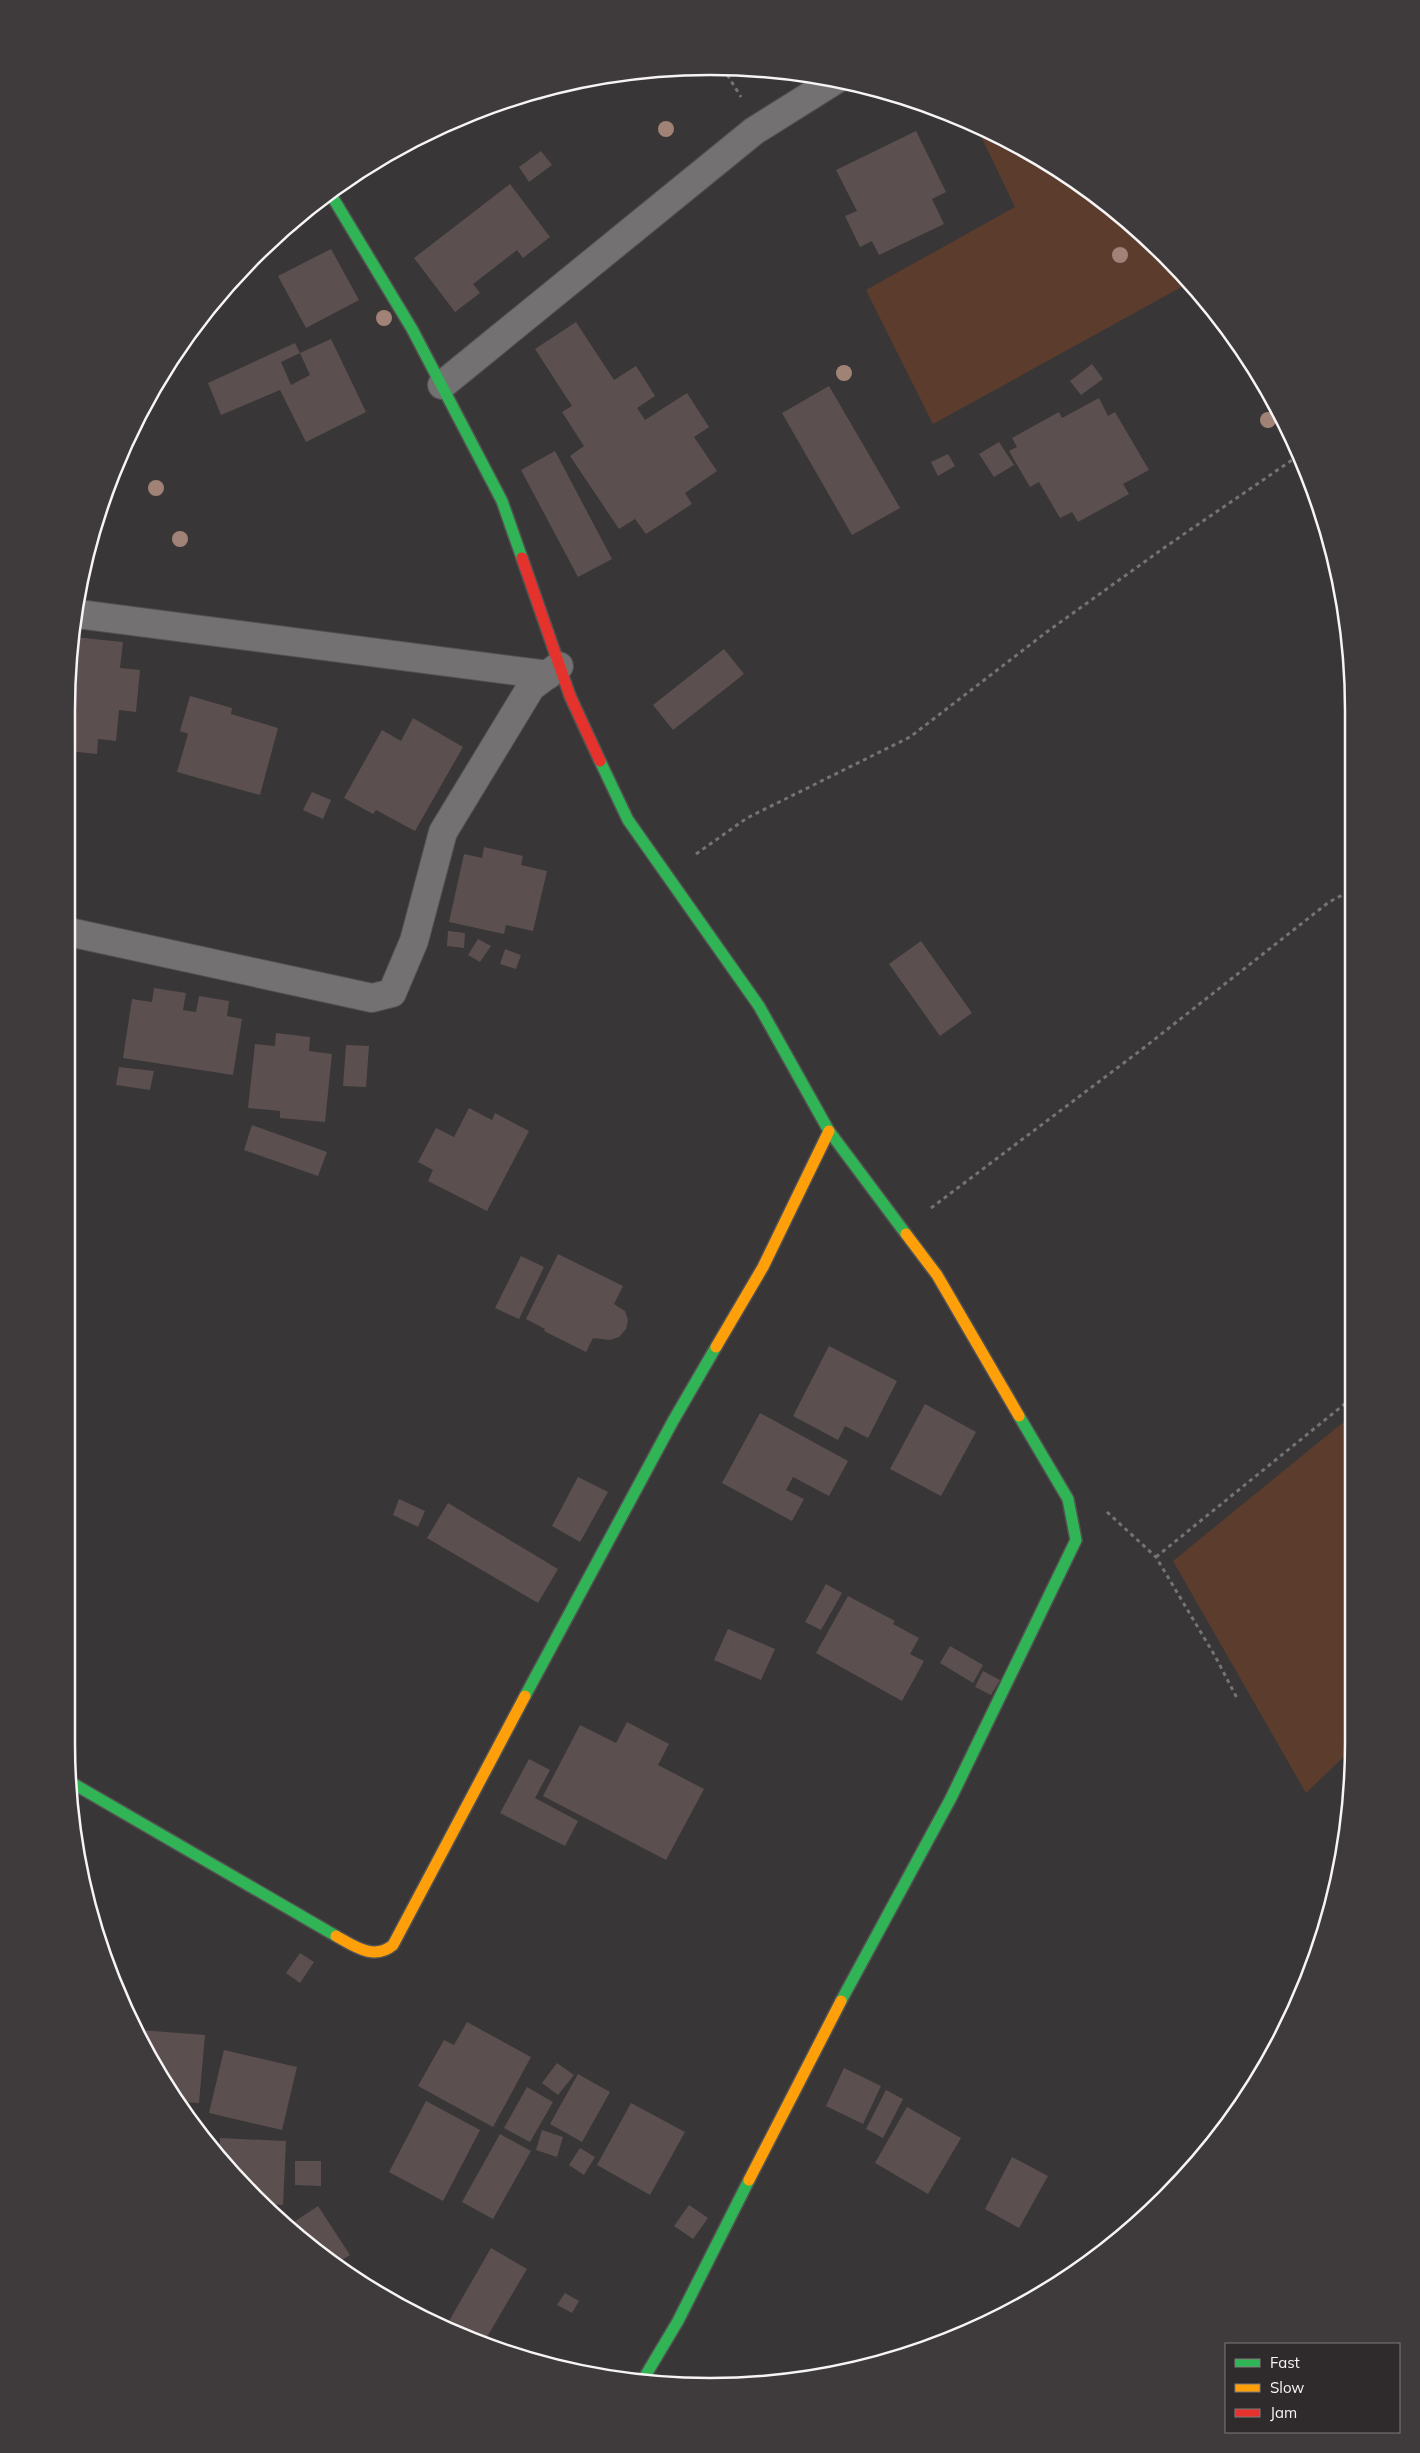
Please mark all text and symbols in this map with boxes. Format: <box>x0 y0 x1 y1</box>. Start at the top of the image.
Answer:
legend <box>1225 2343 1400 2433</box>
text: Fast <box>1270 2353 1300 2372</box>
text: Slow <box>1270 2378 1304 2397</box>
text: Jam <box>1270 2403 1297 2422</box>

